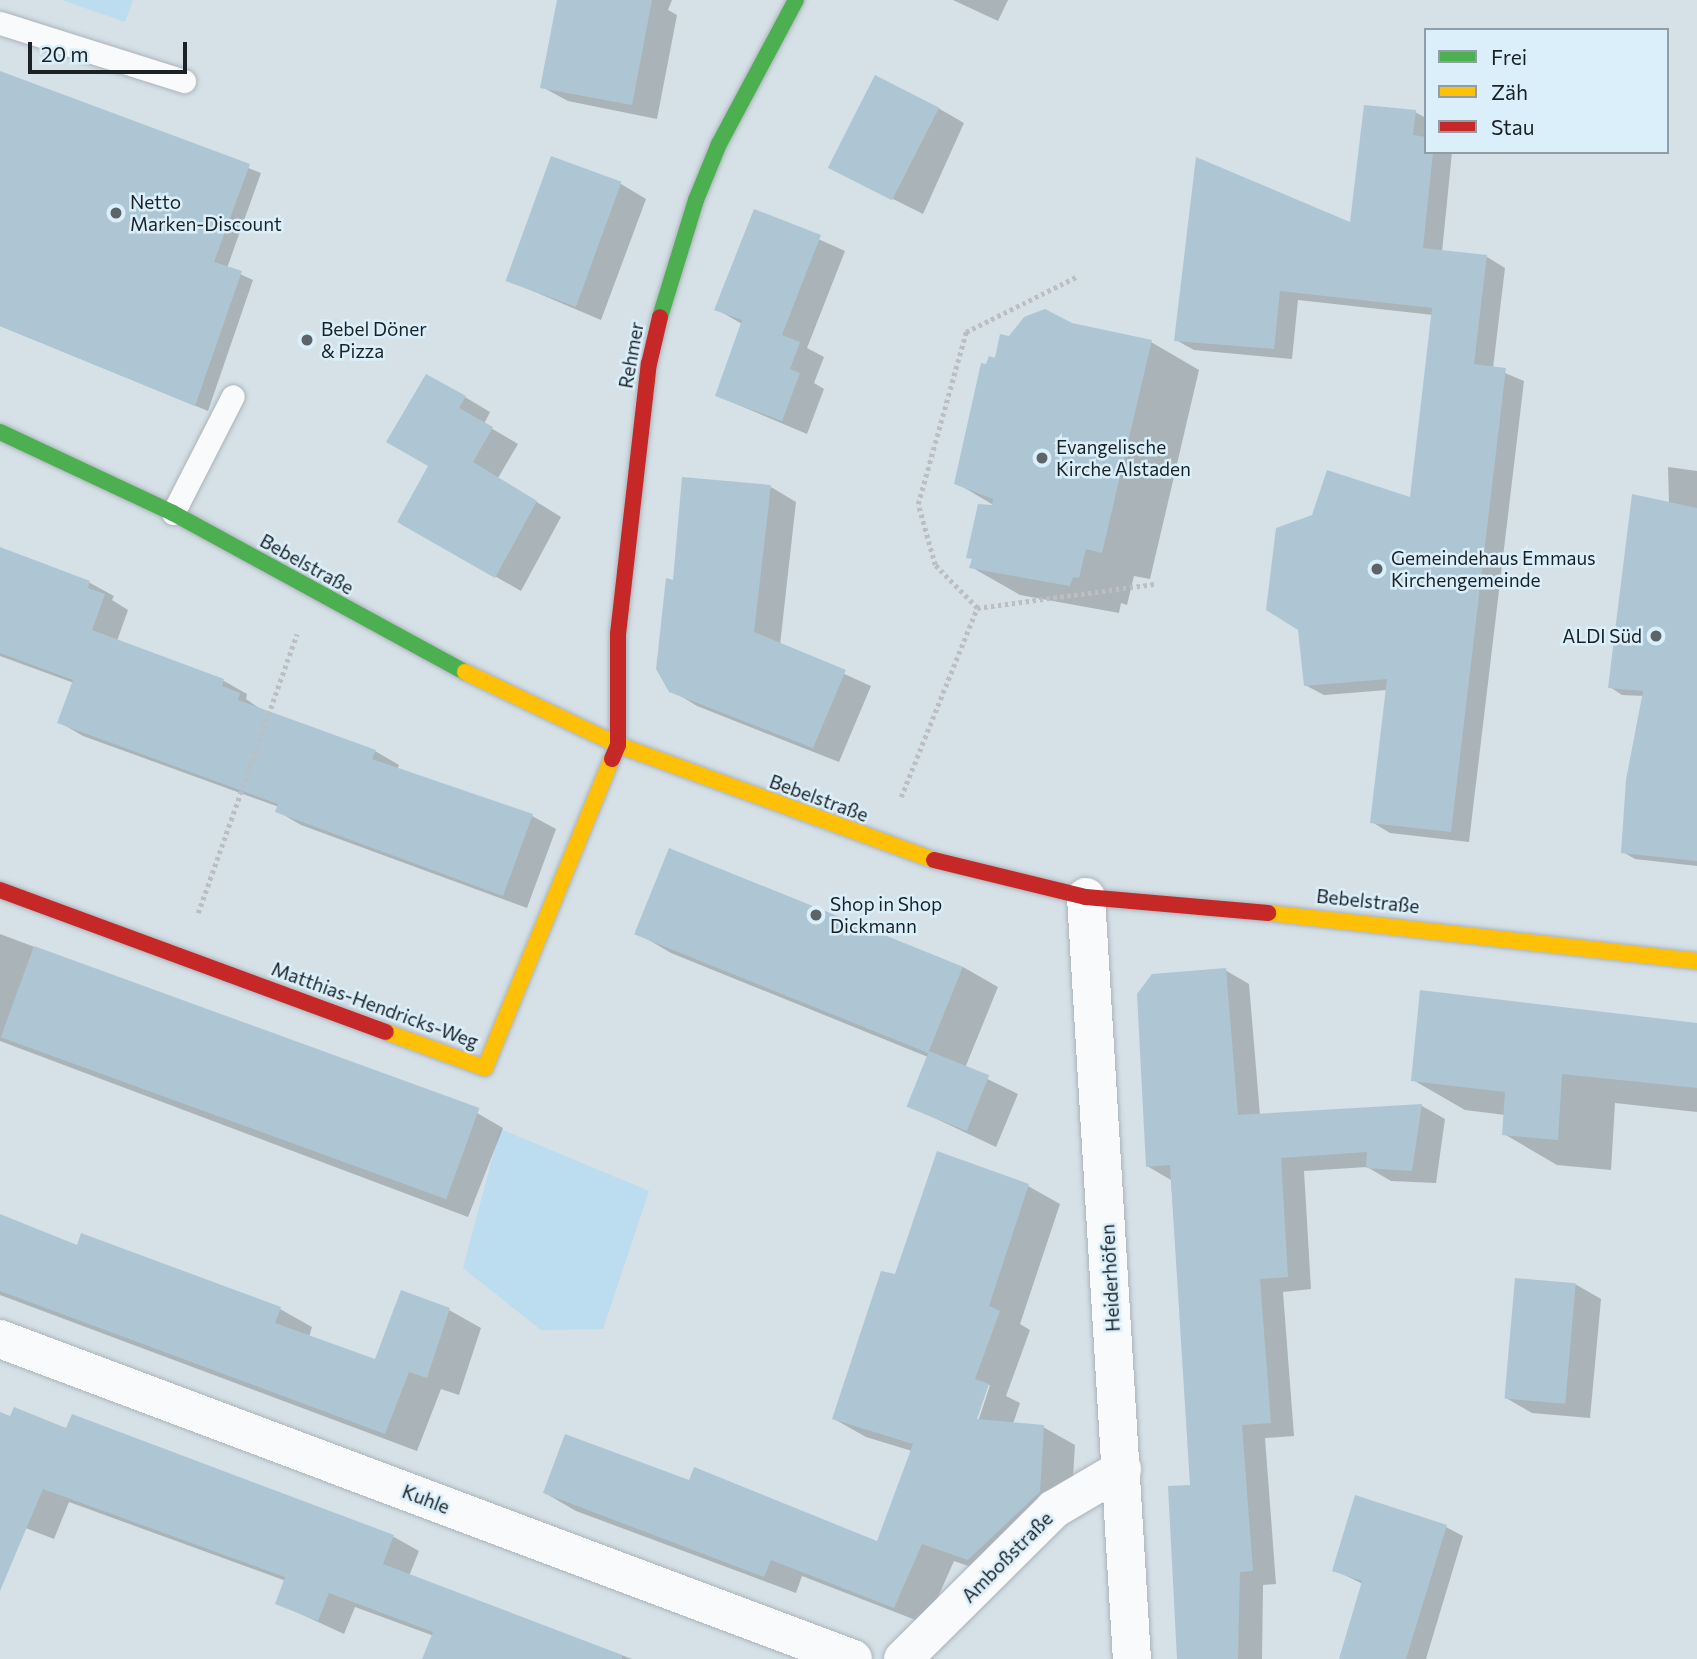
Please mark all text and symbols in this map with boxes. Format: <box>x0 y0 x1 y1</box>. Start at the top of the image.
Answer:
scale bar <box>32 28 191 72</box>
legend <box>1424 28 1669 154</box>
text: 20 m <box>41 41 89 66</box>
text: Frei <box>1491 44 1527 69</box>
text: Zäh <box>1491 79 1528 104</box>
text: Stau <box>1491 114 1534 139</box>
place label: Netto Marken-Discount <box>130 191 282 235</box>
marker: Netto Marken-Discount <box>108 205 124 221</box>
place label: Bebel Döner & Pizza <box>321 318 427 362</box>
street label: Rehmer <box>614 320 648 390</box>
marker: Bebel Döner & Pizza <box>299 332 315 348</box>
place label: Evangelische Kirche Alstaden <box>1056 436 1191 480</box>
marker: Evangelische Kirche Alstaden <box>1034 450 1050 466</box>
street label: Bebelstraße <box>256 529 358 599</box>
place label: Gemeindehaus Emmaus Kirchengemeinde <box>1391 547 1596 591</box>
marker: Gemeindehaus Emmaus Kirchengemeinde <box>1369 561 1385 577</box>
place label: ALDI Süd <box>1562 625 1642 647</box>
marker: ALDI Süd <box>1648 628 1664 644</box>
street label: Bebelstraße <box>766 770 872 826</box>
street label: Bebelstraße <box>1315 884 1421 918</box>
place label: Shop in Shop Dickmann <box>830 893 942 937</box>
marker: Shop in Shop Dickmann <box>808 907 824 923</box>
street label: Matthias-Hendricks-Weg <box>269 957 481 1053</box>
street label: Heiderhöfen <box>1096 1224 1124 1332</box>
street label: Kuhle <box>399 1480 453 1518</box>
street label: Amboßstraße <box>957 1507 1057 1607</box>

